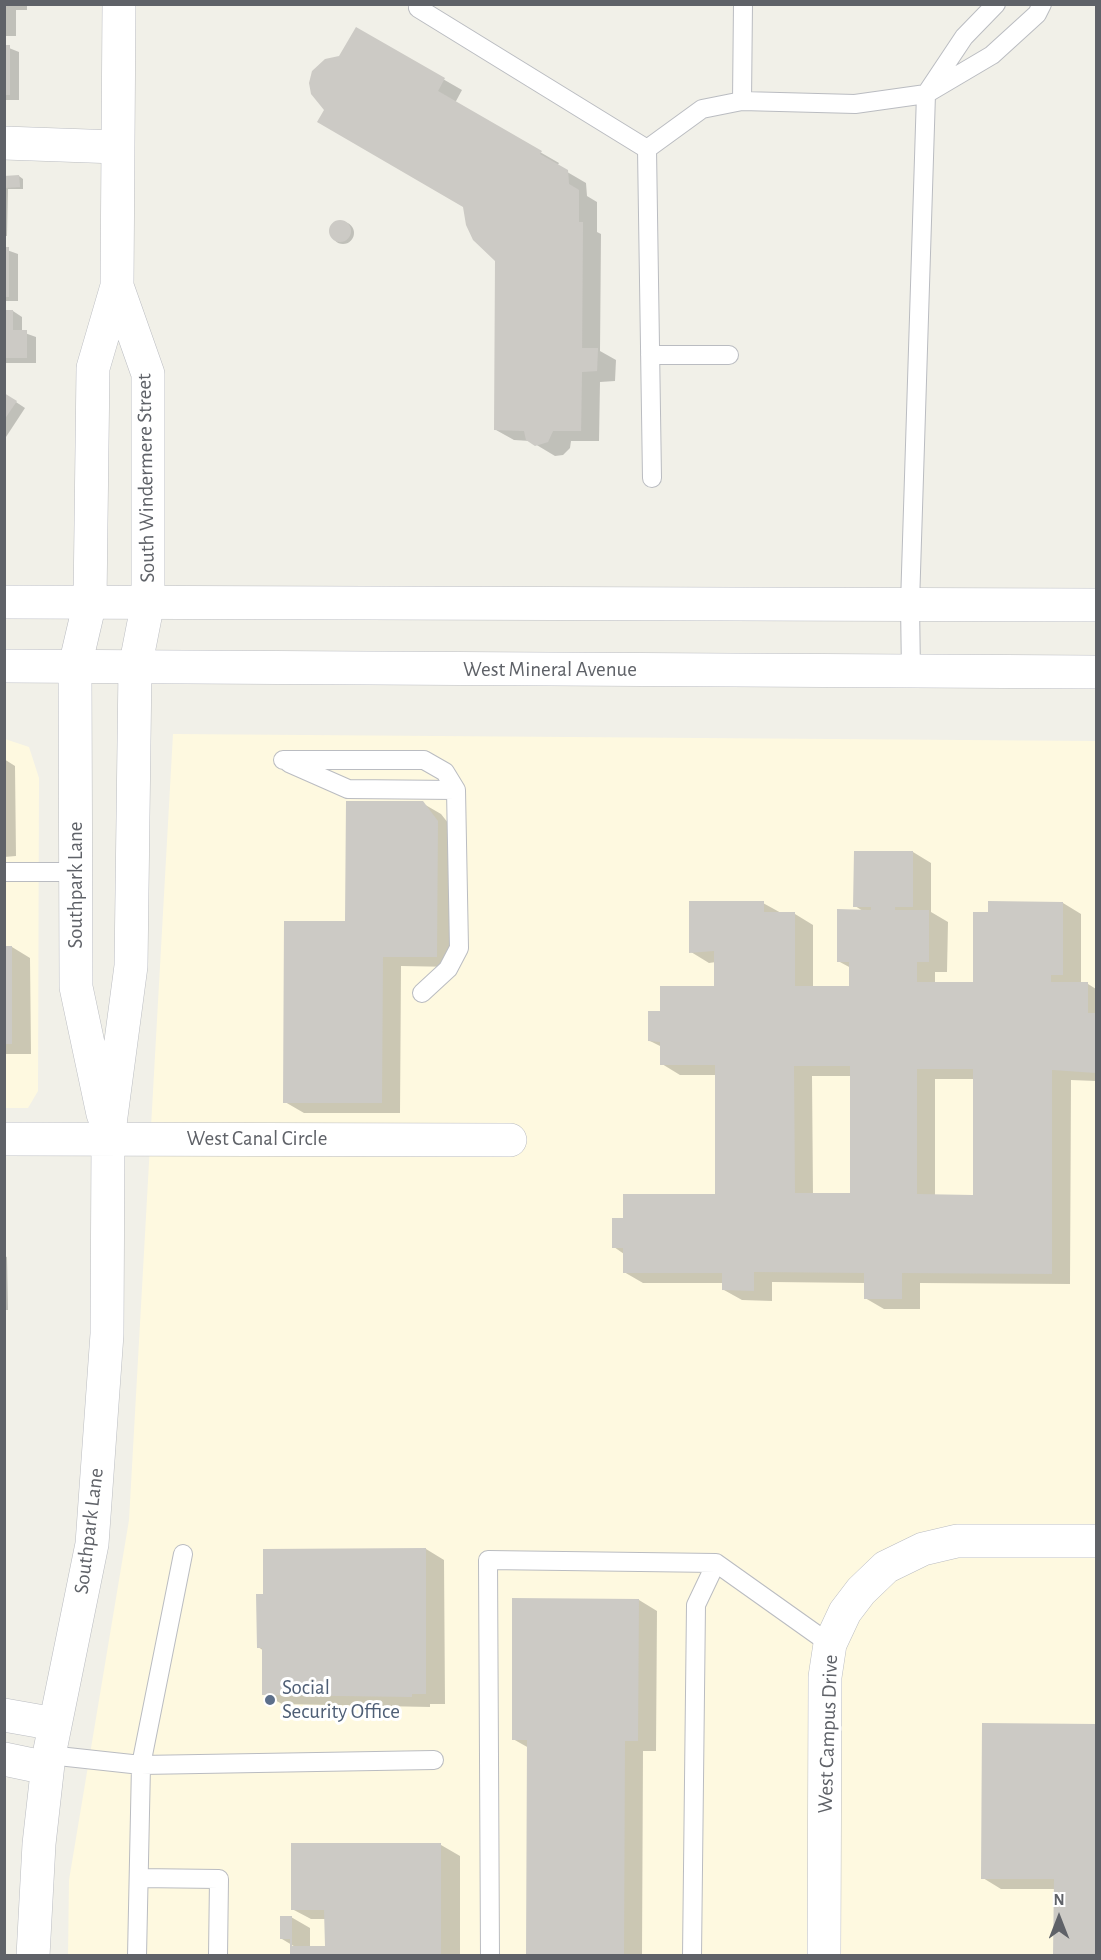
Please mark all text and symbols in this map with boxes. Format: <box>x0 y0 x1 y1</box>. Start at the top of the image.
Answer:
street label: South Windermere Street <box>132 373 160 583</box>
street label: West Mineral Avenue <box>463 657 637 683</box>
street label: Southpark Lane <box>63 822 89 948</box>
street label: West Canal Circle <box>187 1126 327 1152</box>
street label: Southpark Lane <box>69 1466 109 1596</box>
street label: West Campus Drive <box>813 1654 843 1814</box>
place label: Social Security Office <box>282 1675 400 1725</box>
marker: Social Security Office <box>263 1693 277 1707</box>
north arrow <box>1029 1888 1089 1948</box>
text: N <box>1053 1892 1065 1908</box>

